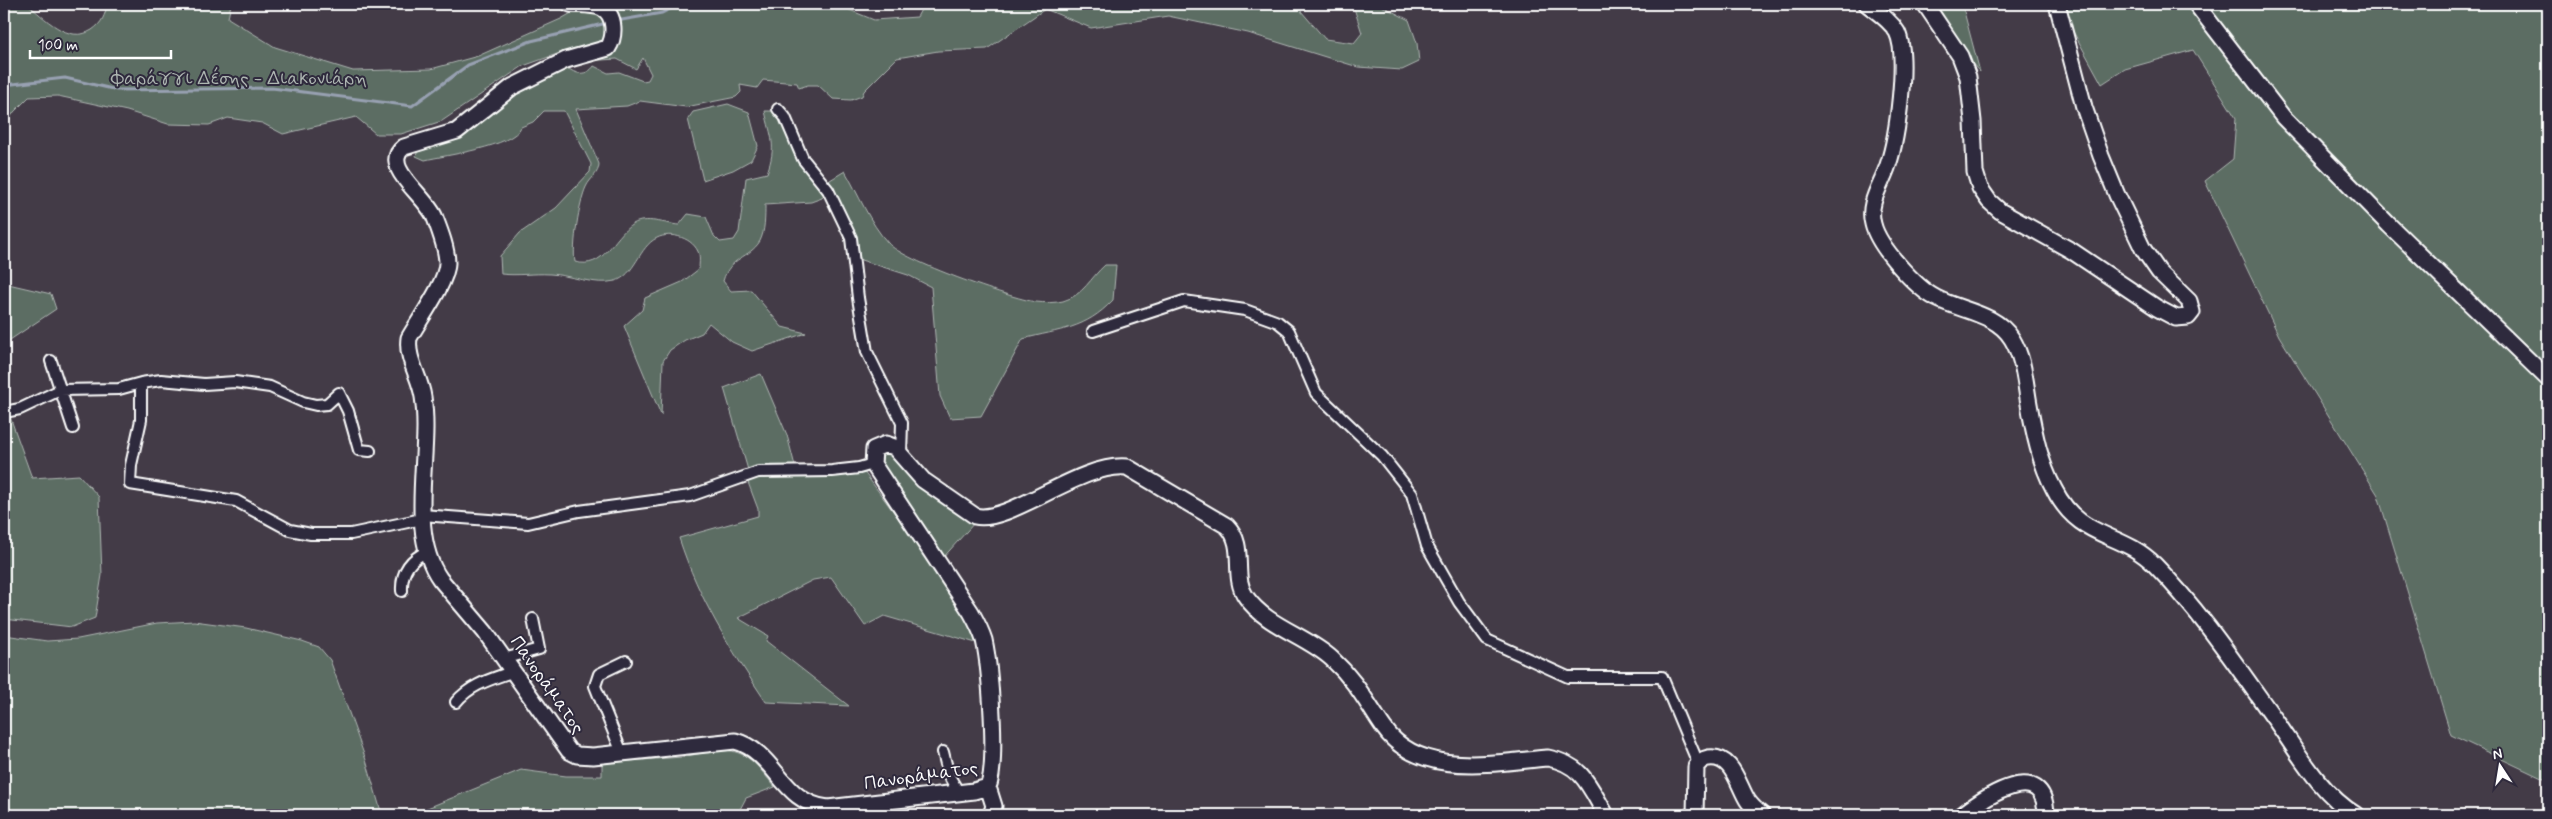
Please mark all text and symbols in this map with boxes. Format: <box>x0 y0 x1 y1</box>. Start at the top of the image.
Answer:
scale bar <box>30 28 171 60</box>
text: 100 m <box>38 36 78 56</box>
park label: Φαράγγι Δέσης - Διακονιάρη <box>110 66 367 91</box>
street label: Πανοράματος <box>504 631 590 739</box>
north arrow <box>2474 742 2524 792</box>
text: N <box>2491 744 2504 764</box>
street label: Πανοράματος <box>863 756 979 796</box>

